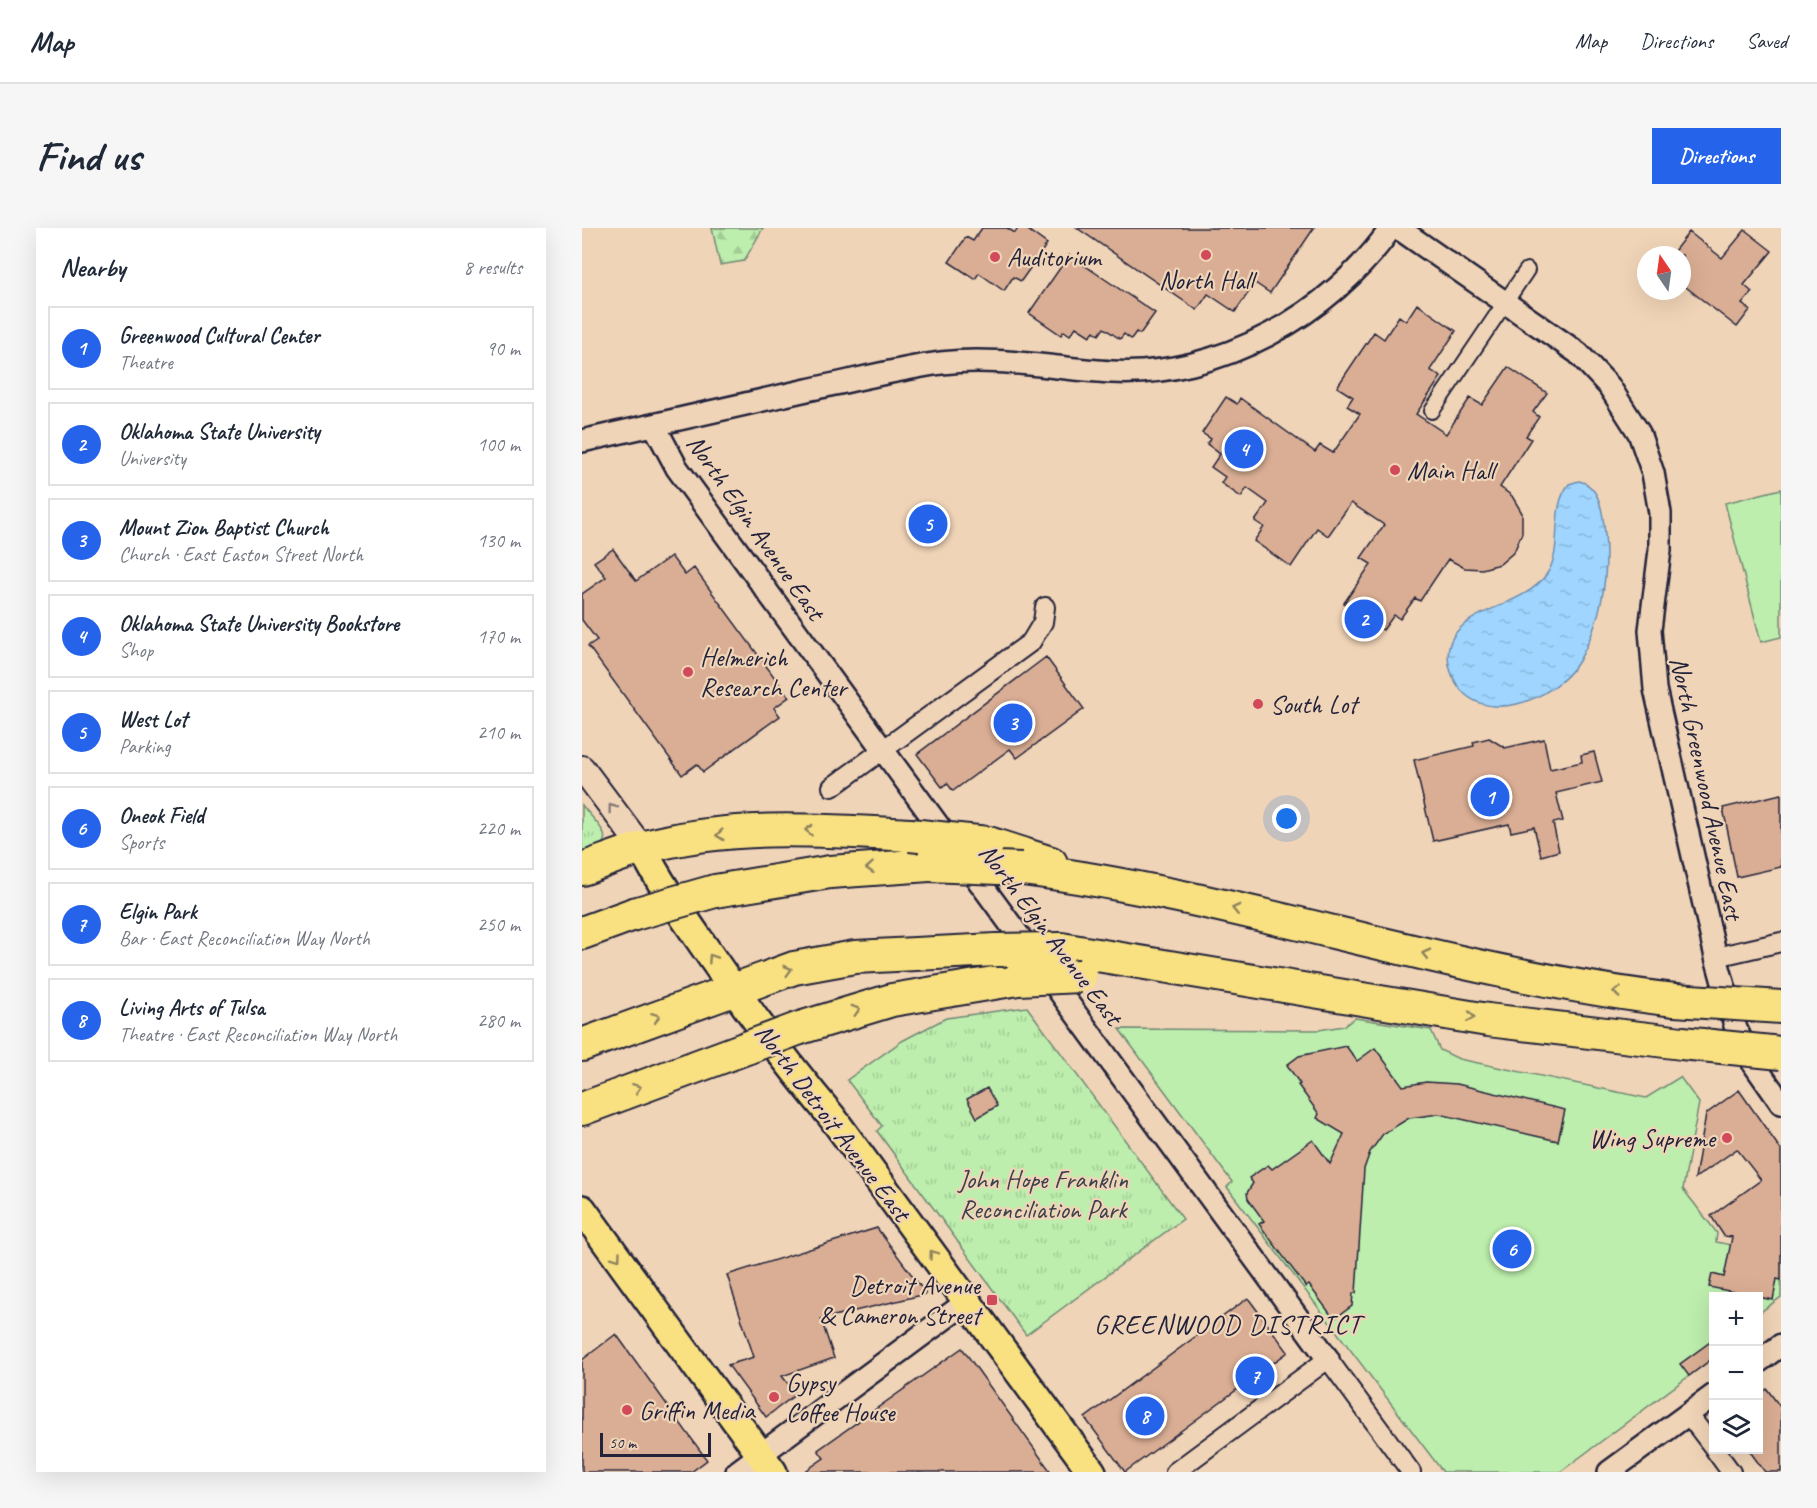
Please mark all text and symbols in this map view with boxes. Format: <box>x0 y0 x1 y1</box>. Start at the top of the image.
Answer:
text: Map <box>30 24 73 59</box>
text: Map <box>1575 28 1607 54</box>
text: Directions <box>1640 28 1713 54</box>
text: Saved <box>1746 28 1787 54</box>
button: Directions <box>1652 128 1781 184</box>
text: Find us <box>36 130 141 183</box>
place label: Auditorium <box>1007 241 1103 274</box>
north arrow <box>1637 246 1691 300</box>
marker: North Hall <box>1199 248 1213 262</box>
marker: Auditorium <box>988 250 1002 264</box>
text: Nearby <box>60 251 125 284</box>
text: 8 results <box>463 255 522 280</box>
place label: North Hall <box>1159 264 1258 297</box>
text: Greenwood Cultural Center <box>119 322 319 350</box>
text: 1 <box>77 336 86 361</box>
text: 90 m <box>486 336 520 361</box>
text: Theatre <box>119 350 173 375</box>
text: Oklahoma State University <box>119 418 320 446</box>
pin: 4 <box>1224 426 1264 472</box>
street label: North Elgin Avenue East <box>679 428 833 628</box>
text: 2 <box>77 432 86 457</box>
text: 100 m <box>477 432 520 457</box>
text: University <box>119 446 186 471</box>
place label: Main Hall <box>1407 454 1499 487</box>
marker: Main Hall <box>1388 463 1402 477</box>
pin: 5 <box>908 502 948 546</box>
text: Mount Zion Baptist Church <box>119 514 329 542</box>
text: 3 <box>77 528 86 553</box>
text: 130 m <box>477 528 520 553</box>
text: Church · East Easton Street North <box>119 542 363 567</box>
pin: 2 <box>1344 596 1384 642</box>
text: Oklahoma State University Bookstore <box>119 610 399 638</box>
text: 4 <box>77 624 86 649</box>
text: 170 m <box>477 624 520 649</box>
text: Shop <box>119 638 153 663</box>
place label: Helmerich Research Center <box>700 641 849 704</box>
street label: North Greenwood Avenue East <box>1663 654 1751 925</box>
marker: Helmerich Research Center <box>681 665 695 679</box>
place label: South Lot <box>1270 688 1360 721</box>
marker: South Lot <box>1251 697 1265 711</box>
pin: 3 <box>994 700 1032 746</box>
text: West Lot <box>119 706 187 734</box>
text: 5 <box>77 720 86 745</box>
text: 210 m <box>477 720 520 745</box>
text: Parking <box>119 734 171 759</box>
pin: 1 <box>1470 774 1510 820</box>
text: Oneok Field <box>119 802 204 830</box>
one-way arrow <box>608 803 619 814</box>
your location <box>1272 804 1301 833</box>
text: 6 <box>77 816 86 841</box>
text: 220 m <box>477 816 520 841</box>
one-way arrow <box>805 824 814 837</box>
one-way arrow <box>715 828 724 841</box>
text: Sports <box>119 830 164 855</box>
street label: North Elgin Avenue East <box>972 837 1131 1034</box>
one-way arrow <box>866 862 875 875</box>
text: Elgin Park <box>119 898 197 926</box>
one-way arrow <box>1231 904 1241 917</box>
text: 7 <box>77 912 86 937</box>
text: 250 m <box>477 912 520 937</box>
text: Bar · East Reconciliation Way North <box>119 926 370 951</box>
one-way arrow <box>1421 948 1431 961</box>
one-way arrow <box>708 954 719 965</box>
one-way arrow <box>782 965 793 977</box>
one-way arrow <box>1612 987 1621 999</box>
text: Living Arts of Tulsa <box>119 994 265 1022</box>
one-way arrow <box>851 1005 861 1018</box>
text: 8 <box>77 1008 86 1033</box>
text: 280 m <box>477 1008 520 1033</box>
one-way arrow <box>1466 1010 1476 1023</box>
one-way arrow <box>651 1012 661 1025</box>
street label: North Detroit Avenue East <box>748 1017 919 1230</box>
text: Theatre · East Reconciliation Way North <box>119 1022 397 1047</box>
one-way arrow <box>631 1083 642 1096</box>
place label: Wing Supreme <box>1589 1122 1718 1155</box>
marker: Wing Supreme <box>1720 1131 1734 1145</box>
park label: John Hope Franklin Reconciliation Park <box>956 1163 1128 1226</box>
pin: 6 <box>1492 1226 1532 1272</box>
one-way arrow <box>609 1250 620 1261</box>
one-way arrow <box>929 1250 940 1261</box>
place label: Detroit Avenue & Cameron Street <box>819 1269 983 1332</box>
map controls <box>1709 1292 1763 1454</box>
button: + <box>1709 1292 1763 1346</box>
marker: Detroit Avenue & Cameron Street <box>985 1293 999 1307</box>
district label: GREENWOOD DISTRICT <box>1094 1307 1366 1341</box>
button: − <box>1709 1346 1763 1400</box>
pin: 7 <box>1236 1354 1274 1398</box>
place label: Gypsy Coffee House <box>786 1366 896 1429</box>
marker: Gypsy Coffee House <box>767 1390 781 1404</box>
place label: Griffin Media <box>639 1394 756 1427</box>
pin: 8 <box>1126 1394 1164 1438</box>
button: layers <box>1709 1400 1763 1454</box>
marker: Griffin Media <box>620 1403 634 1417</box>
scale bar <box>600 1430 711 1458</box>
text: 50 m <box>609 1433 636 1453</box>

